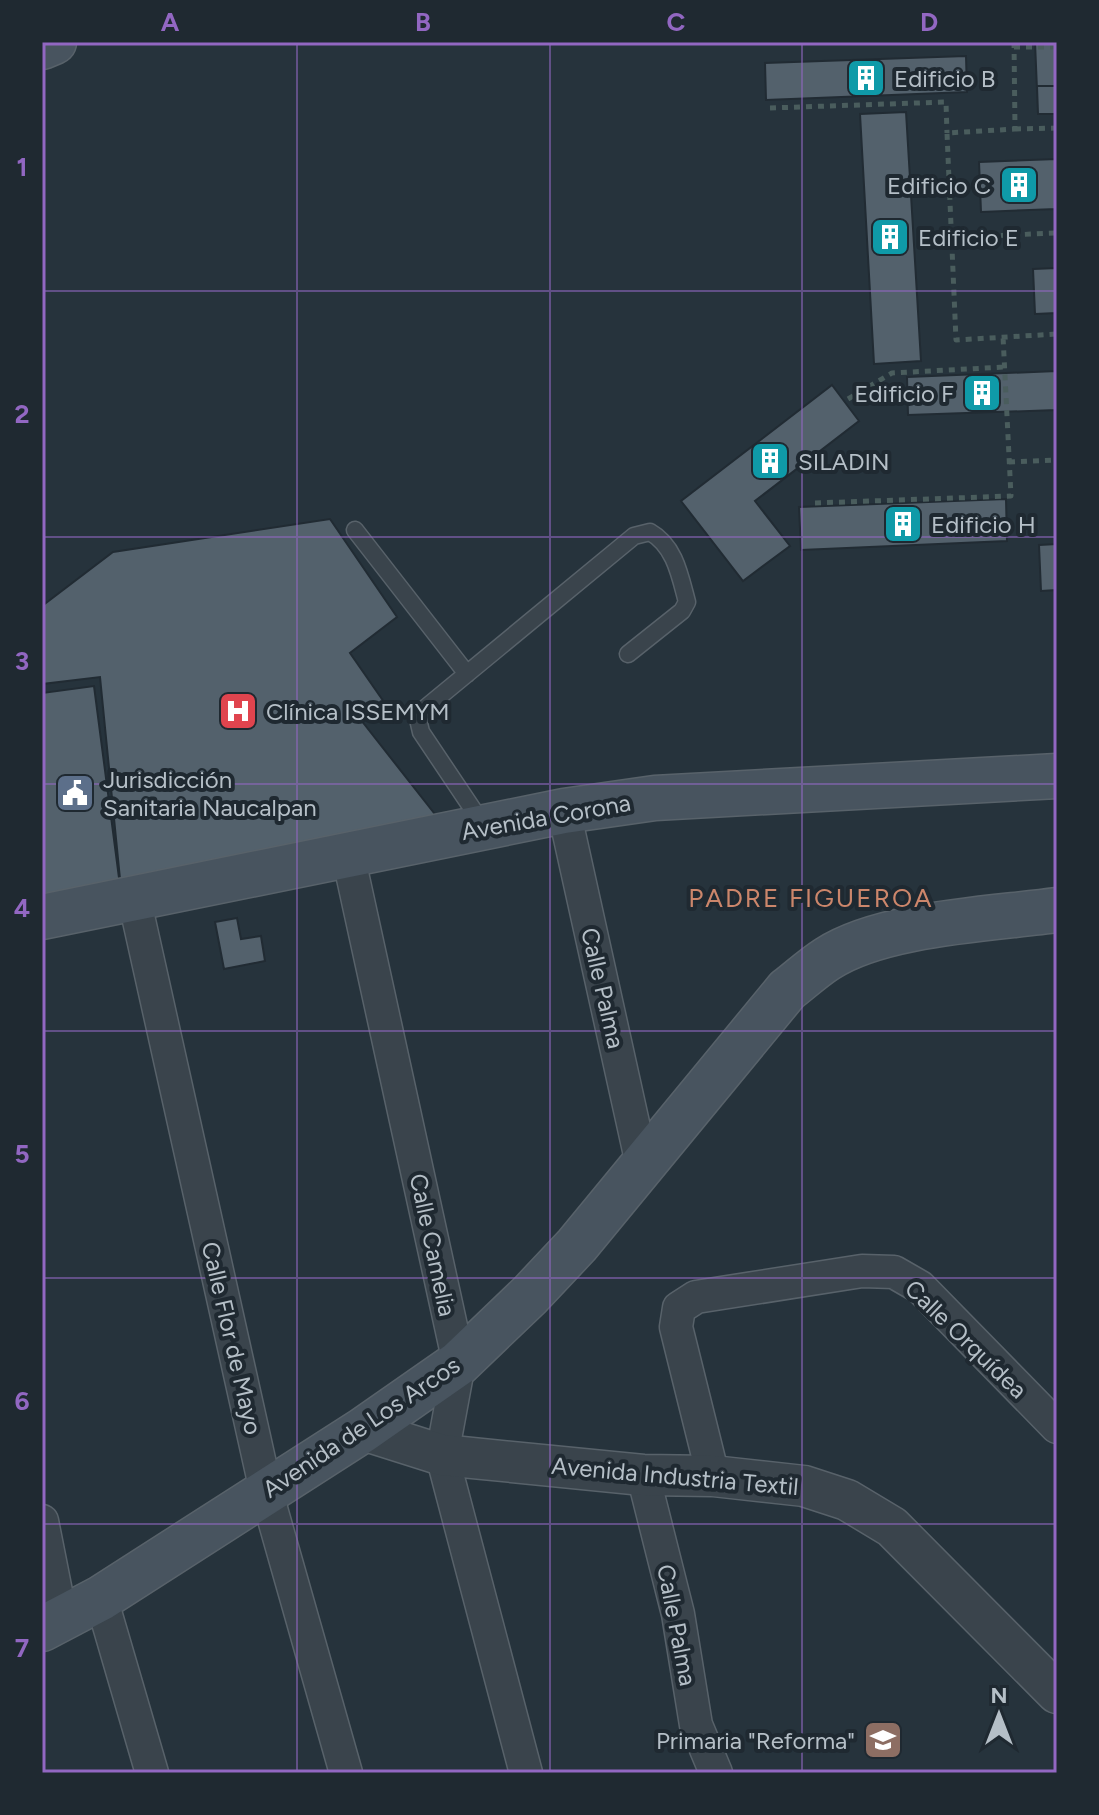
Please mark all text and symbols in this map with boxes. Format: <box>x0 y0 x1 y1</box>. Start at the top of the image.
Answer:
text: A <box>161 6 180 38</box>
text: B <box>415 6 431 38</box>
text: C <box>667 6 686 38</box>
text: D <box>920 6 938 38</box>
building icon: Edificio B <box>845 57 887 99</box>
place label: Edificio B <box>894 64 995 93</box>
text: 1 <box>17 151 27 183</box>
building icon: Edificio C <box>998 164 1040 206</box>
place label: Edificio C <box>887 171 991 200</box>
building icon: Edificio E <box>869 216 911 258</box>
place label: Edificio E <box>918 223 1019 252</box>
building icon: Edificio F <box>961 372 1003 414</box>
place label: Edificio F <box>854 379 954 408</box>
text: 2 <box>14 398 30 430</box>
building icon: SILADIN <box>749 440 791 482</box>
place label: SILADIN <box>798 447 890 476</box>
building icon: Edificio H <box>882 503 924 545</box>
place label: Edificio H <box>931 510 1036 539</box>
text: 3 <box>15 645 29 677</box>
hospital icon: Clínica ISSEMYM <box>217 690 259 732</box>
place label: Clínica ISSEMYM <box>266 697 450 726</box>
place label: Jurisdicción Sanitaria Naucalpan <box>103 765 317 822</box>
public building icon: Jurisdicción Sanitaria Naucalpan <box>54 772 96 814</box>
street label: Avenida Corona <box>459 788 633 846</box>
district label: PADRE FIGUEROA <box>688 882 934 914</box>
text: 4 <box>14 892 30 924</box>
street label: Calle Palma <box>575 925 631 1051</box>
text: 5 <box>14 1138 30 1170</box>
street label: Calle Camelia <box>404 1171 462 1319</box>
street label: Calle Flor de Mayo <box>196 1239 268 1437</box>
street label: Calle Orquídea <box>899 1274 1033 1404</box>
street label: Avenida de Los Arcos <box>257 1350 465 1504</box>
text: 6 <box>14 1385 30 1417</box>
street label: Avenida Industria Textil <box>550 1451 800 1501</box>
street label: Calle Palma <box>651 1562 703 1688</box>
text: 7 <box>15 1632 29 1664</box>
north arrow <box>959 1675 1039 1755</box>
text: N <box>990 1682 1008 1709</box>
school or university icon: Primaria "Reforma" <box>862 1719 904 1761</box>
place label: Primaria "Reforma" <box>656 1726 855 1755</box>

